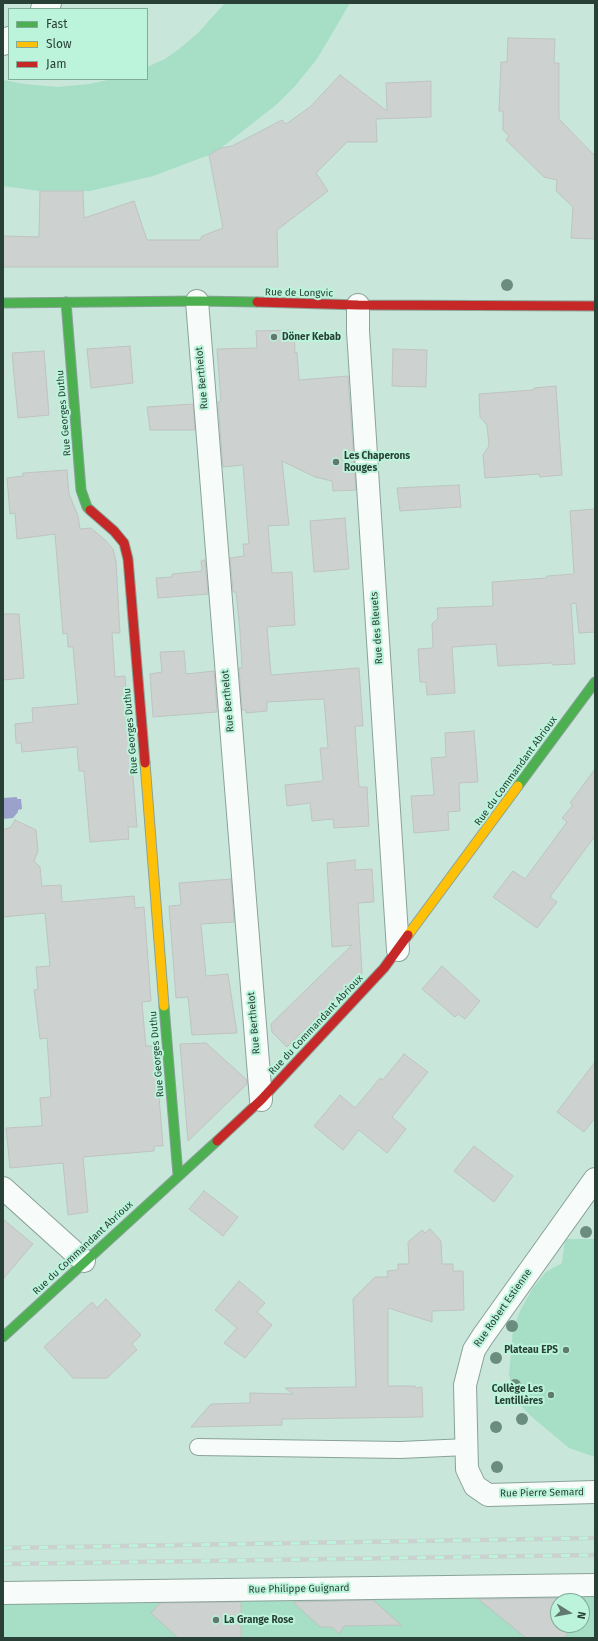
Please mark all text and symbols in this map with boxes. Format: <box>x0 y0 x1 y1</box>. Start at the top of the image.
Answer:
legend <box>8 8 148 80</box>
text: Fast <box>46 17 68 31</box>
text: Slow <box>46 37 72 51</box>
text: Jam <box>46 57 66 71</box>
street label: Rue de Longvic <box>265 286 333 300</box>
place label: Döner Kebab <box>282 331 341 343</box>
marker: Döner Kebab <box>269 332 279 342</box>
street label: Rue Berthelot <box>193 346 211 410</box>
street label: Rue Georges Duthu <box>54 369 74 457</box>
place label: Les Chaperons Rouges <box>344 450 410 474</box>
marker: Les Chaperons Rouges <box>331 457 341 467</box>
street label: Rue des Bleuets <box>368 591 386 665</box>
street label: Rue Berthelot <box>219 669 237 733</box>
street label: Rue Georges Duthu <box>121 687 141 775</box>
street label: Rue du Commandant Abrioux <box>472 714 560 828</box>
street label: Rue du Commandant Abrioux <box>266 972 366 1078</box>
street label: Rue Berthelot <box>245 991 263 1055</box>
street label: Rue Georges Duthu <box>147 1010 167 1098</box>
street label: Rue du Commandant Abrioux <box>30 1198 136 1298</box>
street label: Rue Robert Estienne <box>472 1267 534 1349</box>
place label: Plateau EPS <box>504 1344 558 1356</box>
marker: Plateau EPS <box>561 1345 571 1355</box>
place label: Collège Les Lentillères <box>492 1383 543 1406</box>
marker: Collège Les Lentillères <box>546 1390 556 1400</box>
street label: Rue Pierre Semard <box>500 1486 584 1500</box>
street label: Rue Philippe Guignard <box>248 1582 350 1596</box>
north arrow <box>550 1593 590 1633</box>
text: N <box>574 1610 588 1620</box>
place label: La Grange Rose <box>224 1614 294 1626</box>
marker: La Grange Rose <box>211 1615 221 1625</box>

